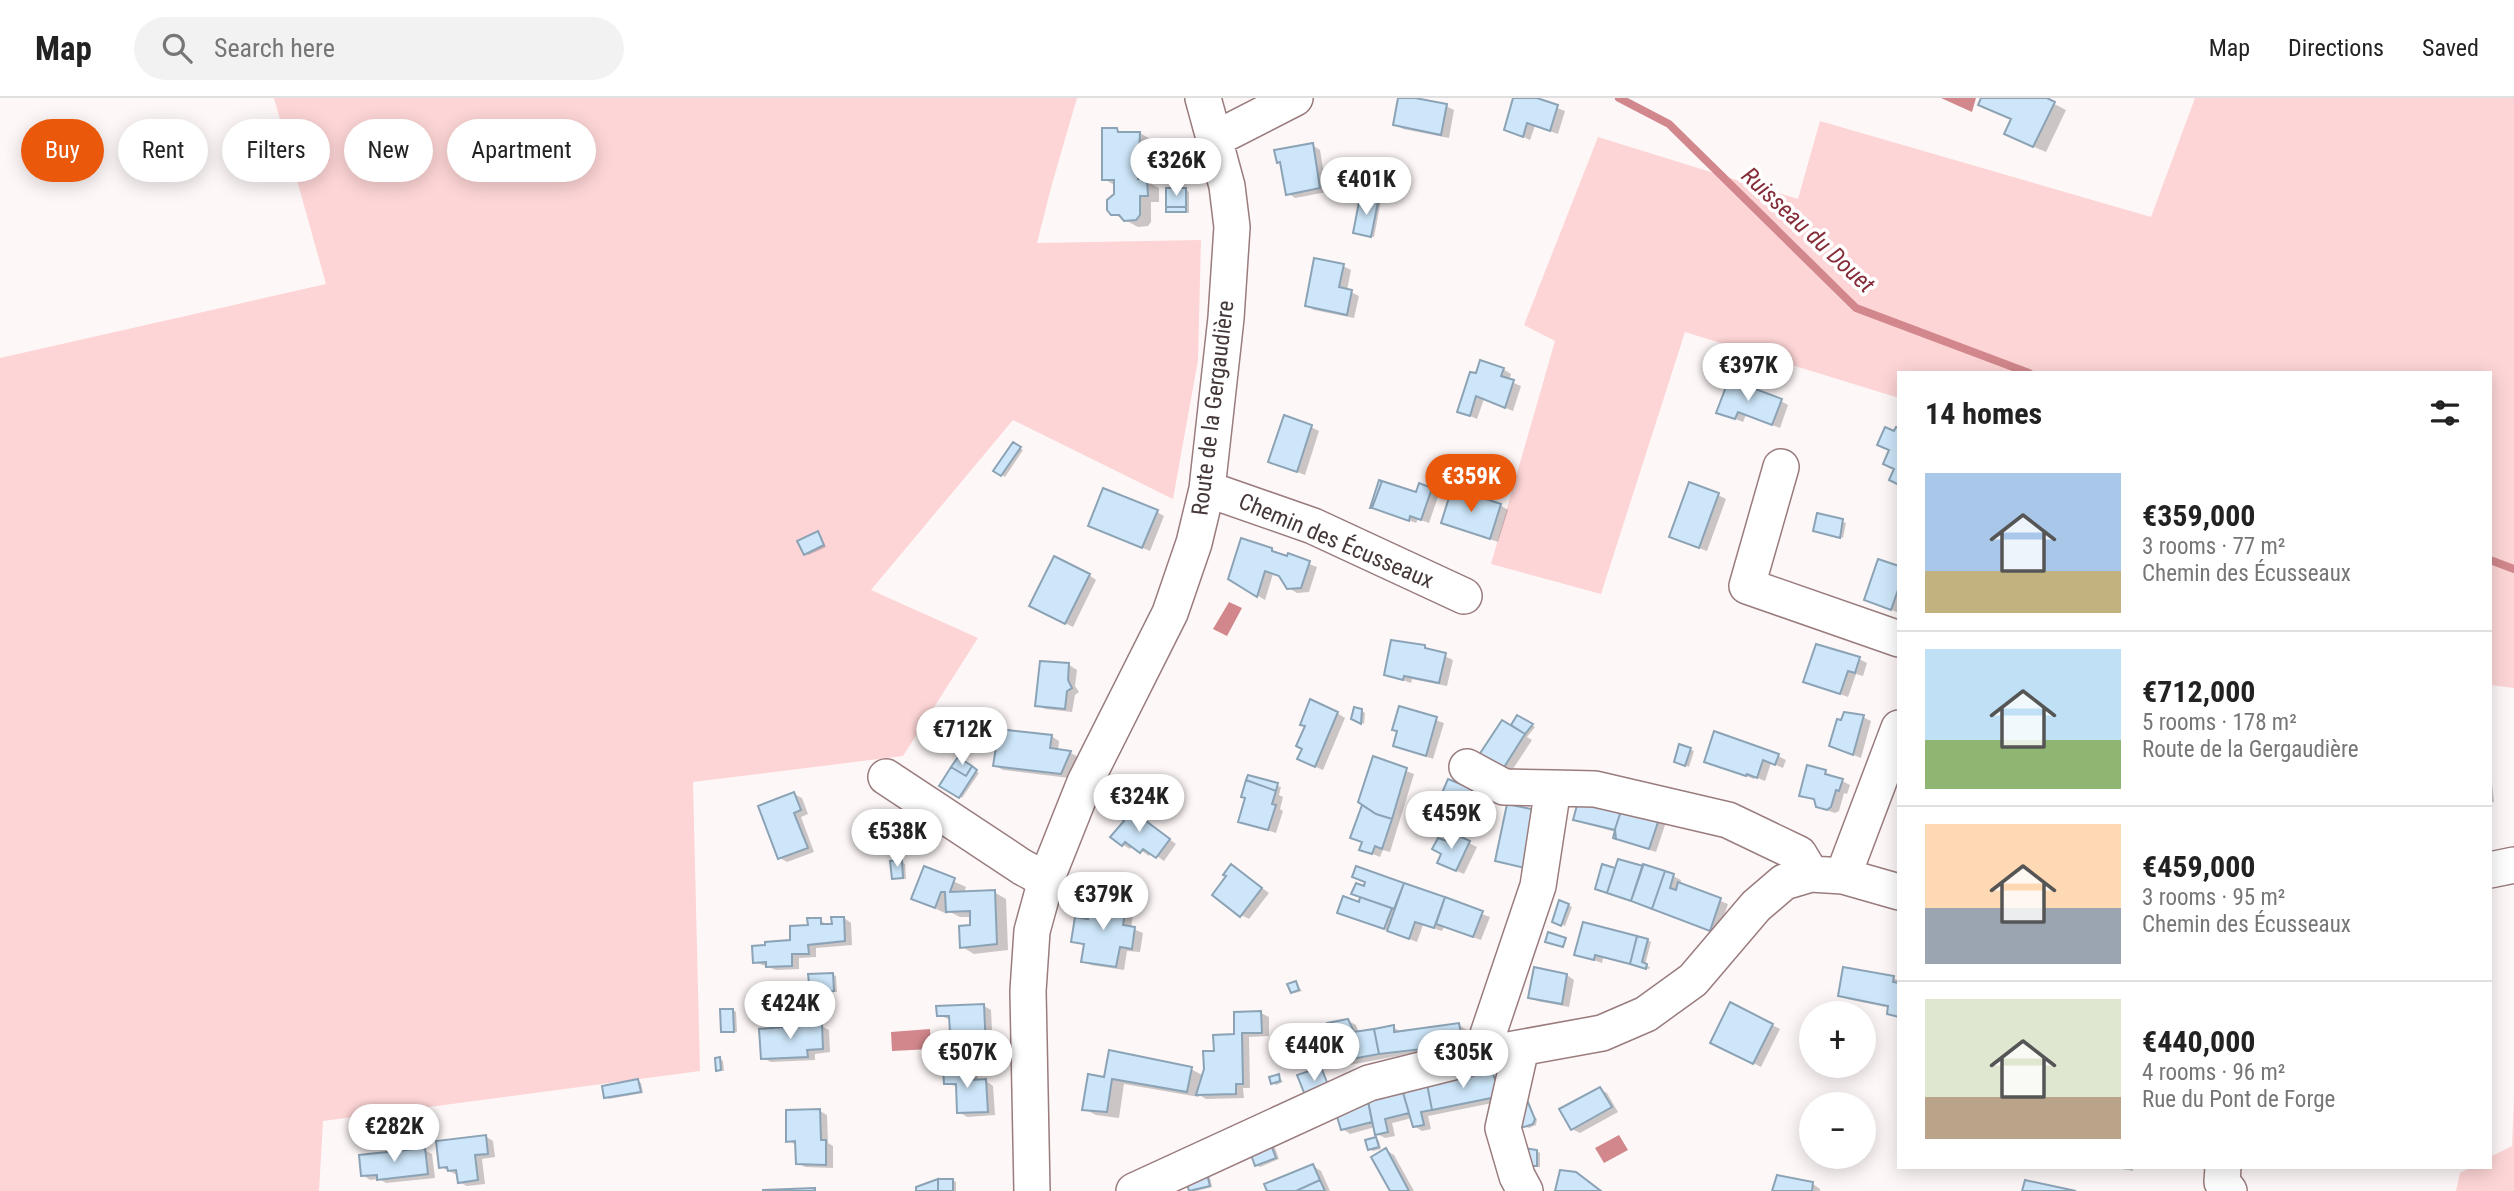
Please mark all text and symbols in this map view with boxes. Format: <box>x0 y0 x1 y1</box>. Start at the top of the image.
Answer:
search box <box>134 17 624 80</box>
text: Map <box>35 29 92 68</box>
icon: search <box>158 29 196 67</box>
text: Search here <box>214 33 335 63</box>
text: Map <box>2209 34 2250 62</box>
text: Directions <box>2288 34 2384 62</box>
text: Saved <box>2422 34 2479 62</box>
chip: Buy <box>21 119 104 182</box>
chip: Rent <box>118 119 208 182</box>
chip: Filters <box>222 119 330 182</box>
chip: New <box>344 119 433 182</box>
chip: Apartment <box>447 119 596 182</box>
pin: €326K <box>1127 139 1225 198</box>
text: €326K <box>1146 147 1206 174</box>
pin: €401K <box>1317 158 1415 217</box>
water label: Ruisseau du Douet <box>1736 161 1880 299</box>
text: €401K <box>1336 166 1396 193</box>
street label: Route de la Gergaudière <box>1186 299 1240 517</box>
pin: €397K <box>1699 344 1797 403</box>
text: €397K <box>1718 352 1778 379</box>
icon: filters <box>2426 394 2464 432</box>
text: 14 homes <box>1925 396 2042 431</box>
pin: €359K <box>1422 454 1520 514</box>
text: €359K <box>1441 463 1501 490</box>
street label: Chemin des Écusseaux <box>1235 487 1438 594</box>
text: €359,000 <box>2142 498 2255 533</box>
icon: home <box>1981 501 2065 585</box>
text: 3 rooms · 77 m² <box>2142 533 2285 560</box>
text: Chemin des Écusseaux <box>2142 560 2351 587</box>
text: €712,000 <box>2142 674 2255 709</box>
icon: home <box>1981 677 2065 761</box>
pin: €712K <box>913 708 1011 767</box>
text: 5 rooms · 178 m² <box>2142 709 2297 736</box>
text: €712K <box>932 716 992 743</box>
text: Route de la Gergaudière <box>2142 736 2358 763</box>
pin: €324K <box>1090 774 1188 834</box>
text: €324K <box>1109 783 1169 810</box>
pin: €459K <box>1402 792 1500 851</box>
text: €459K <box>1421 800 1481 827</box>
pin: €538K <box>848 810 946 869</box>
text: €538K <box>867 818 927 845</box>
text: €459,000 <box>2142 849 2255 884</box>
icon: home <box>1981 852 2065 936</box>
pin: €379K <box>1054 872 1152 932</box>
text: €379K <box>1073 881 1133 908</box>
text: 3 rooms · 95 m² <box>2142 884 2285 911</box>
text: Chemin des Écusseaux <box>2142 911 2351 938</box>
pin: €424K <box>741 982 839 1041</box>
text: €424K <box>760 990 820 1017</box>
map controls <box>1799 1001 1876 1169</box>
button: + <box>1799 1001 1876 1078</box>
pin: €440K <box>1265 1024 1363 1083</box>
text: €440,000 <box>2142 1024 2255 1059</box>
icon: home <box>1981 1027 2065 1111</box>
pin: €507K <box>918 1030 1016 1090</box>
pin: €305K <box>1414 1030 1512 1090</box>
text: €440K <box>1284 1032 1344 1059</box>
text: €507K <box>937 1039 997 1066</box>
text: €305K <box>1433 1039 1493 1066</box>
text: 4 rooms · 96 m² <box>2142 1059 2285 1086</box>
text: Rue du Pont de Forge <box>2142 1086 2335 1113</box>
button: − <box>1799 1092 1876 1169</box>
pin: €282K <box>345 1104 443 1164</box>
text: €282K <box>364 1113 424 1140</box>

